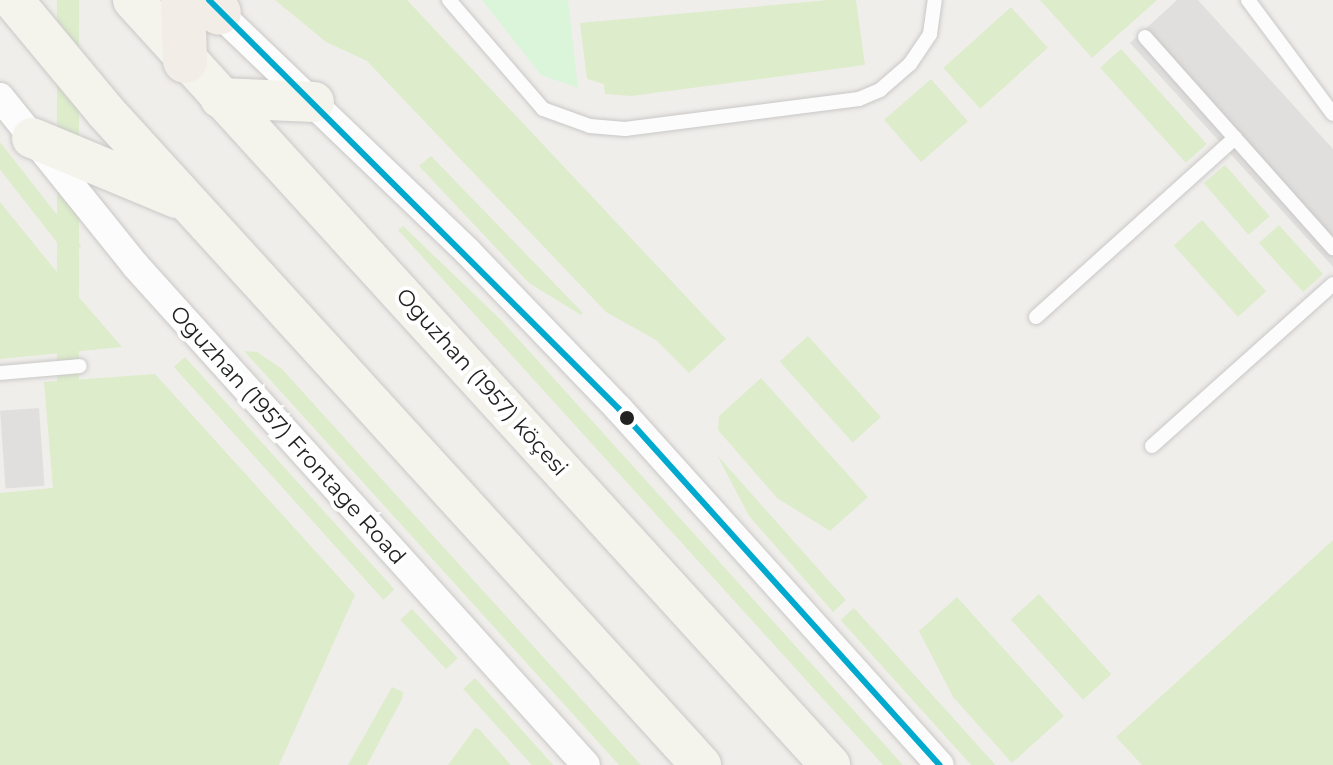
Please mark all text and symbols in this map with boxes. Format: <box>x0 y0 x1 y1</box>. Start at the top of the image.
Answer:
street label: Oguzhan (1957) köçesi <box>391 283 573 481</box>
street label: Oguzhan (1957) Frontage Road <box>165 300 411 570</box>
unlabelled marker <box>619 410 635 426</box>

